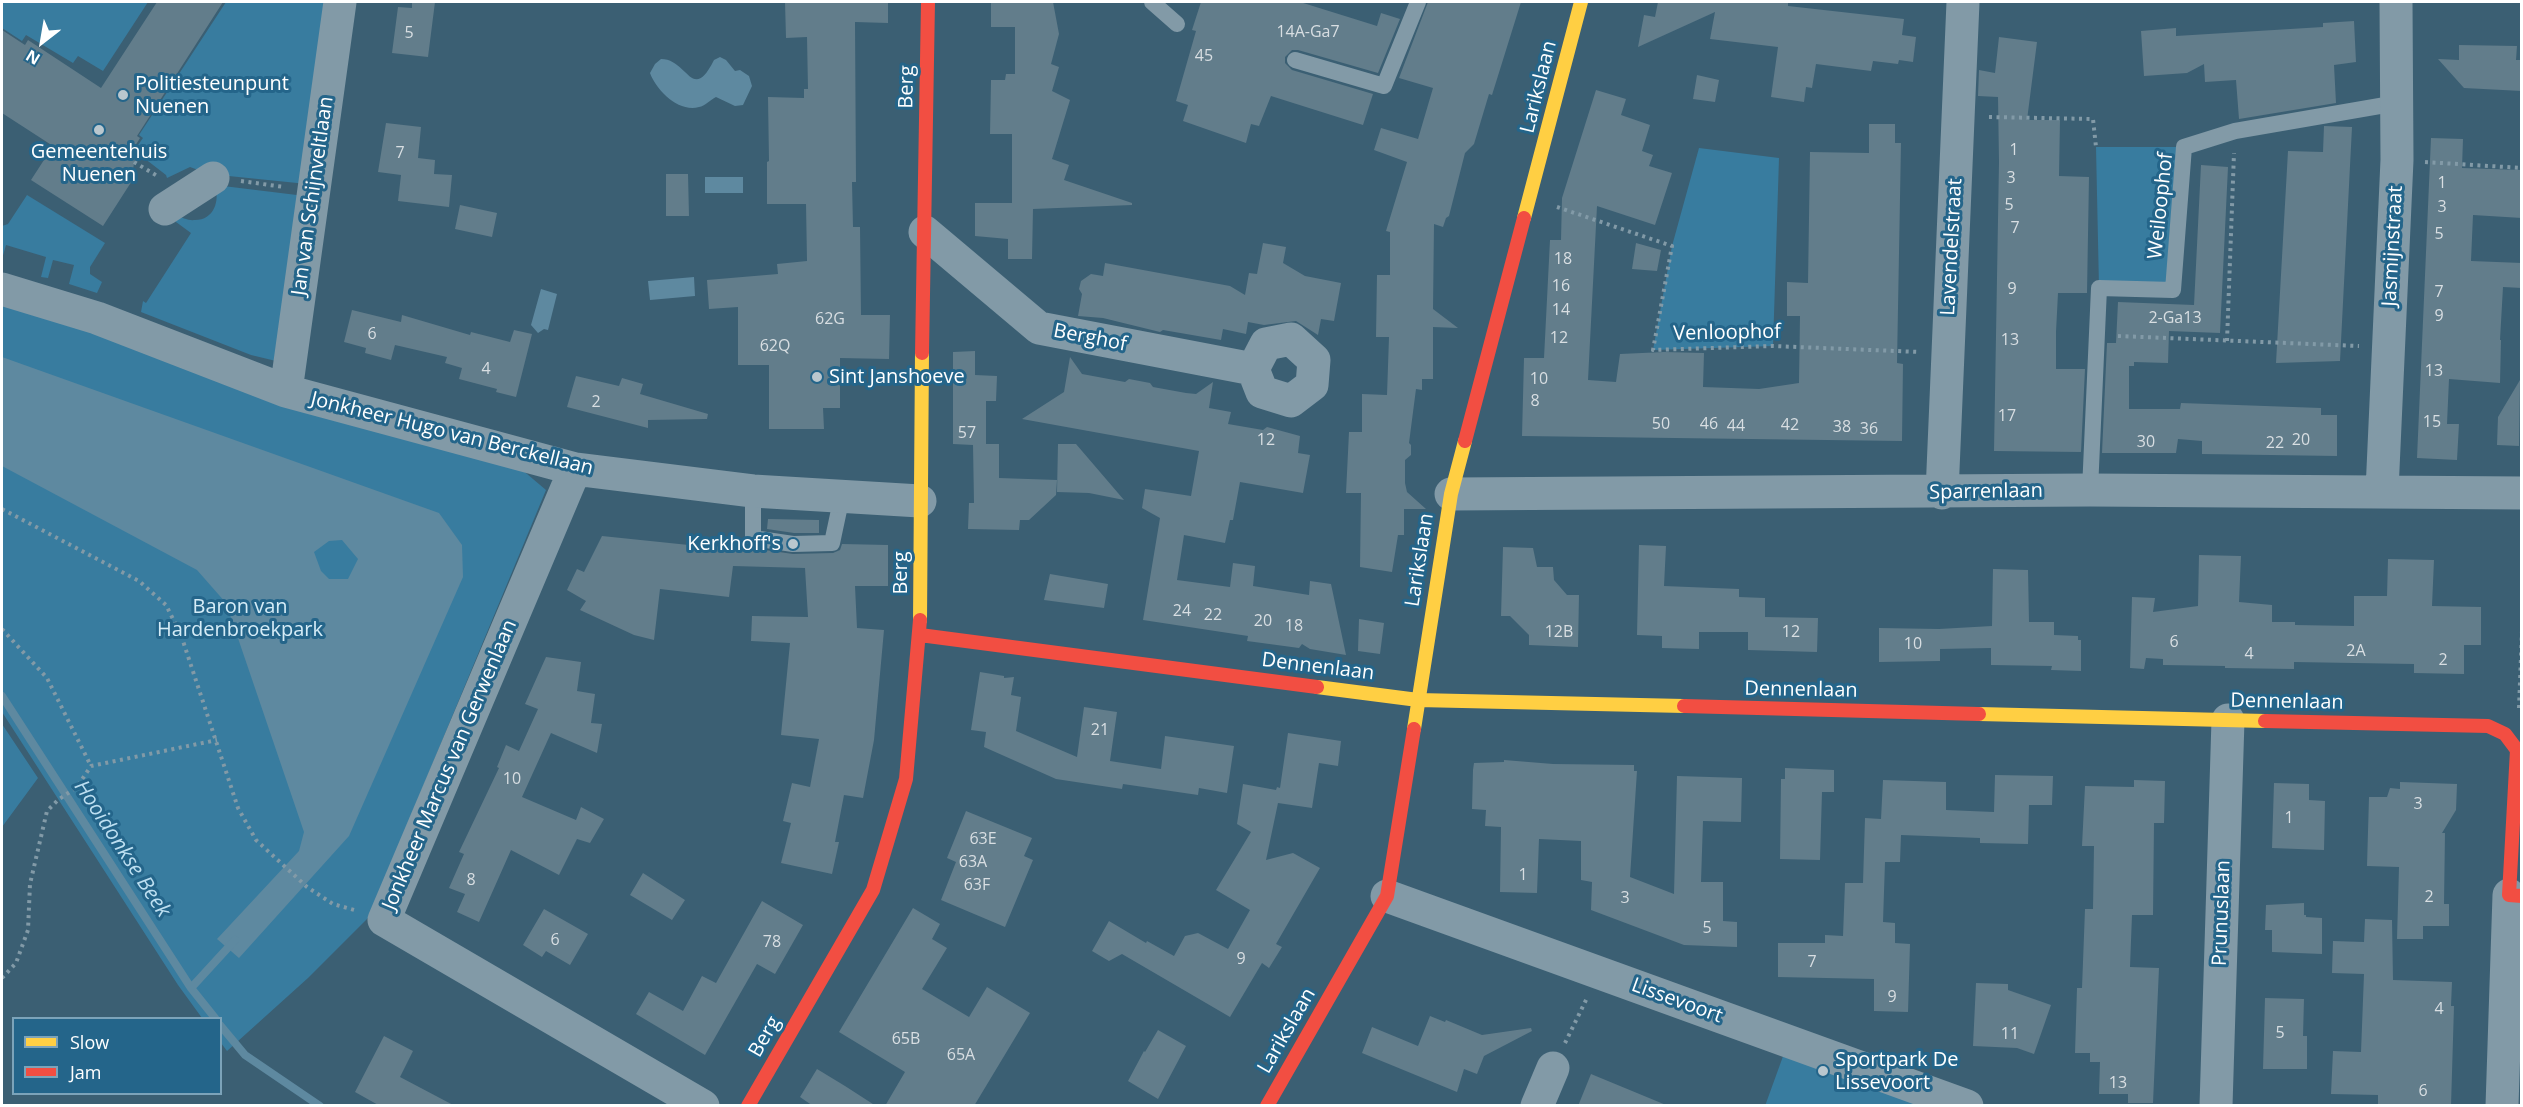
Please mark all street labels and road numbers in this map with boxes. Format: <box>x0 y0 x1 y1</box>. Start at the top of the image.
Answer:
street label: Larikslaan <box>1516 38 1562 136</box>
street label: Berg <box>895 65 919 109</box>
street label: Jan van Schijnveltlaan <box>287 95 339 297</box>
street label: Weiloophof <box>2143 151 2179 261</box>
street label: Lavendelstraat <box>1936 178 1968 316</box>
street label: Jasmijnstraat <box>2378 185 2408 307</box>
street label: Berghof <box>1051 319 1129 357</box>
street label: Venloophof <box>1673 320 1781 346</box>
street label: Jonkheer Hugo van Berckellaan <box>308 387 596 481</box>
street label: Sparrenlaan <box>1929 479 2043 505</box>
street label: Larikslaan <box>1401 512 1439 608</box>
street label: Berg <box>889 551 913 595</box>
street label: Jonkheer Marcus van Gerwenlaan <box>378 616 522 914</box>
street label: Dennenlaan <box>1260 648 1376 686</box>
street label: Dennenlaan <box>1744 677 1858 703</box>
street label: Dennenlaan <box>2230 689 2344 715</box>
street label: Prunuslaan <box>2208 860 2236 966</box>
street label: Lissevoort <box>1628 973 1726 1029</box>
street label: Larikslaan <box>1253 984 1321 1078</box>
street label: Berg <box>744 1012 786 1062</box>

